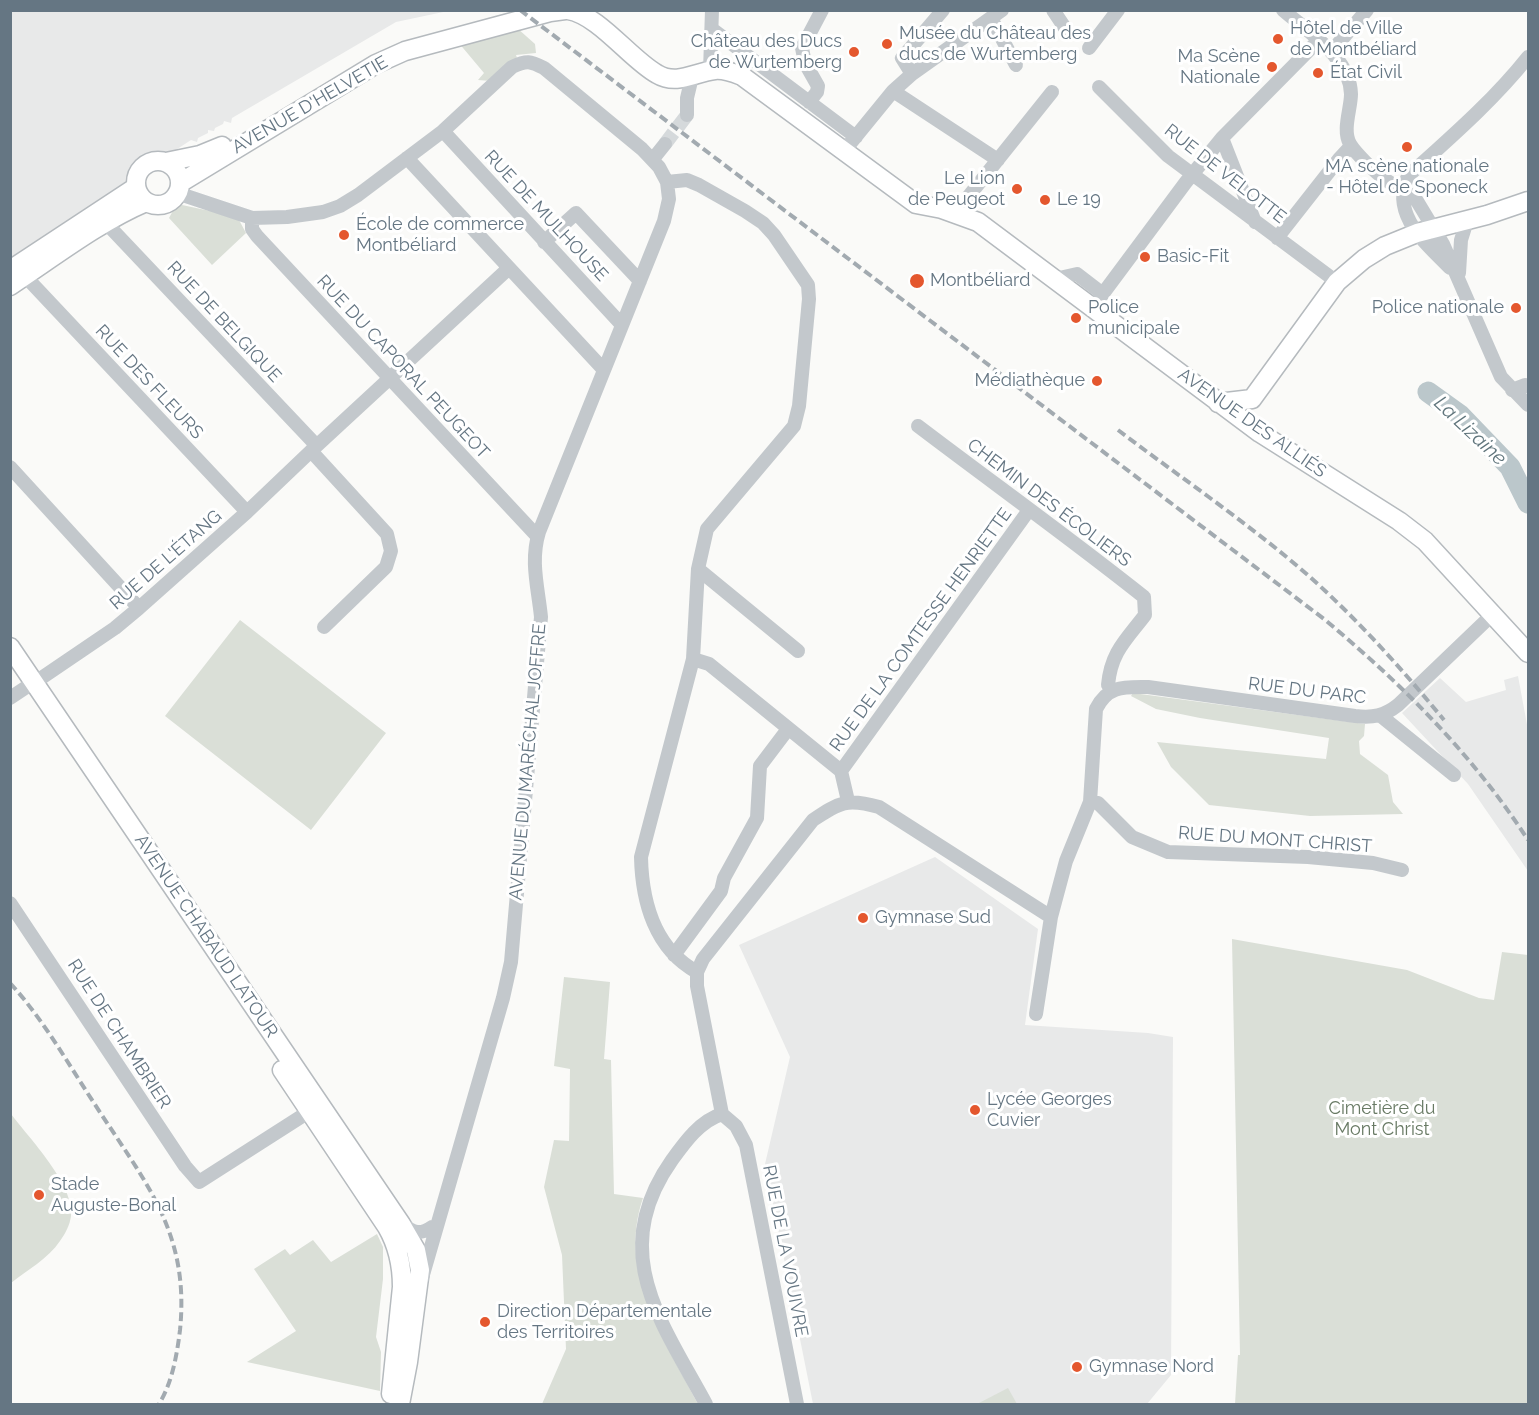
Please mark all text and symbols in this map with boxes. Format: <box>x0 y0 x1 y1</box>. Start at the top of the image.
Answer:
place label: Hôtel de Ville de Montbéliard <box>1290 18 1417 60</box>
place label: Musée du Château des ducs de Wurtemberg <box>899 23 1091 66</box>
place label: Château des Ducs de Wurtemberg <box>691 31 842 74</box>
marker: Hôtel de Ville de Montbéliard <box>1271 32 1285 46</box>
marker: Musée du Château des ducs de Wurtemberg <box>880 37 894 51</box>
marker: Château des Ducs de Wurtemberg <box>847 45 861 59</box>
place label: Ma Scène Nationale <box>1178 46 1260 88</box>
street label: AVENUE D'HELVETIE <box>228 52 392 158</box>
marker: Ma Scène Nationale <box>1265 60 1279 74</box>
place label: État Civil <box>1330 62 1402 84</box>
marker: État Civil <box>1311 66 1325 80</box>
street label: RUE DE VELOTTE <box>1160 120 1290 228</box>
marker: MA scène nationale - Hôtel de Sponeck <box>1400 140 1414 154</box>
street label: RUE DE MULHOUSE <box>480 146 612 286</box>
place label: MA scène nationale - Hôtel de Sponeck <box>1325 156 1489 198</box>
place label: Le Lion de Peugeot <box>908 168 1005 210</box>
marker: Le Lion de Peugeot <box>1010 182 1024 196</box>
place label: Le 19 <box>1057 189 1101 211</box>
marker: Le 19 <box>1038 193 1052 207</box>
place label: École de commerce Montbéliard <box>356 214 524 256</box>
marker: École de commerce Montbéliard <box>337 228 351 242</box>
place label: Basic-Fit <box>1157 246 1229 268</box>
marker: Basic-Fit <box>1138 250 1152 264</box>
street label: RUE DE BELGIQUE <box>162 257 286 387</box>
place label: Montbéliard <box>930 270 1030 292</box>
street label: RUE DU CAPORAL PEUGEOT <box>312 271 494 463</box>
marker: Montbéliard <box>908 272 926 290</box>
place label: Police municipale <box>1088 297 1180 340</box>
place label: Police nationale <box>1372 297 1504 319</box>
marker: Police nationale <box>1509 301 1523 315</box>
marker: Police municipale <box>1069 311 1083 325</box>
street label: RUE DES FLEURS <box>90 320 208 444</box>
street label: AVENUE DES ALLIÉS <box>1174 364 1330 482</box>
place label: Médiathèque <box>974 370 1085 392</box>
marker: Médiathèque <box>1090 374 1104 388</box>
water label: La Lizaine <box>1429 391 1511 471</box>
street label: CHEMIN DES ÉCOLIERS <box>963 434 1135 572</box>
street label: RUE DE LA COMTESSE HENRIETTE <box>825 504 1017 756</box>
street label: RUE DE L'ÉTANG <box>106 506 226 614</box>
street label: AVENUE DU MARÉCHAL JOFFRE <box>505 623 551 901</box>
street label: RUE DU PARC <box>1247 673 1367 709</box>
street label: RUE DU MONT CHRIST <box>1177 822 1373 858</box>
street label: AVENUE CHABAUD LATOUR <box>130 830 282 1042</box>
place label: Gymnase Sud <box>875 907 991 929</box>
marker: Gymnase Sud <box>856 911 870 925</box>
street label: RUE DE CHAMBRIER <box>63 955 175 1113</box>
place label: Lycée Georges Cuvier <box>987 1089 1112 1132</box>
park label: Cimetière du Mont Christ <box>1329 1098 1435 1140</box>
marker: Lycée Georges Cuvier <box>968 1103 982 1117</box>
street label: RUE DE LA VOUIVRE <box>758 1163 812 1339</box>
place label: Stade Auguste-Bonal <box>51 1174 176 1216</box>
marker: Stade Auguste-Bonal <box>32 1188 46 1202</box>
place label: Direction Départementale des Territoires <box>497 1301 712 1344</box>
marker: Direction Départementale des Territoires <box>478 1315 492 1329</box>
place label: Gymnase Nord <box>1089 1356 1214 1378</box>
marker: Gymnase Nord <box>1070 1360 1084 1374</box>

